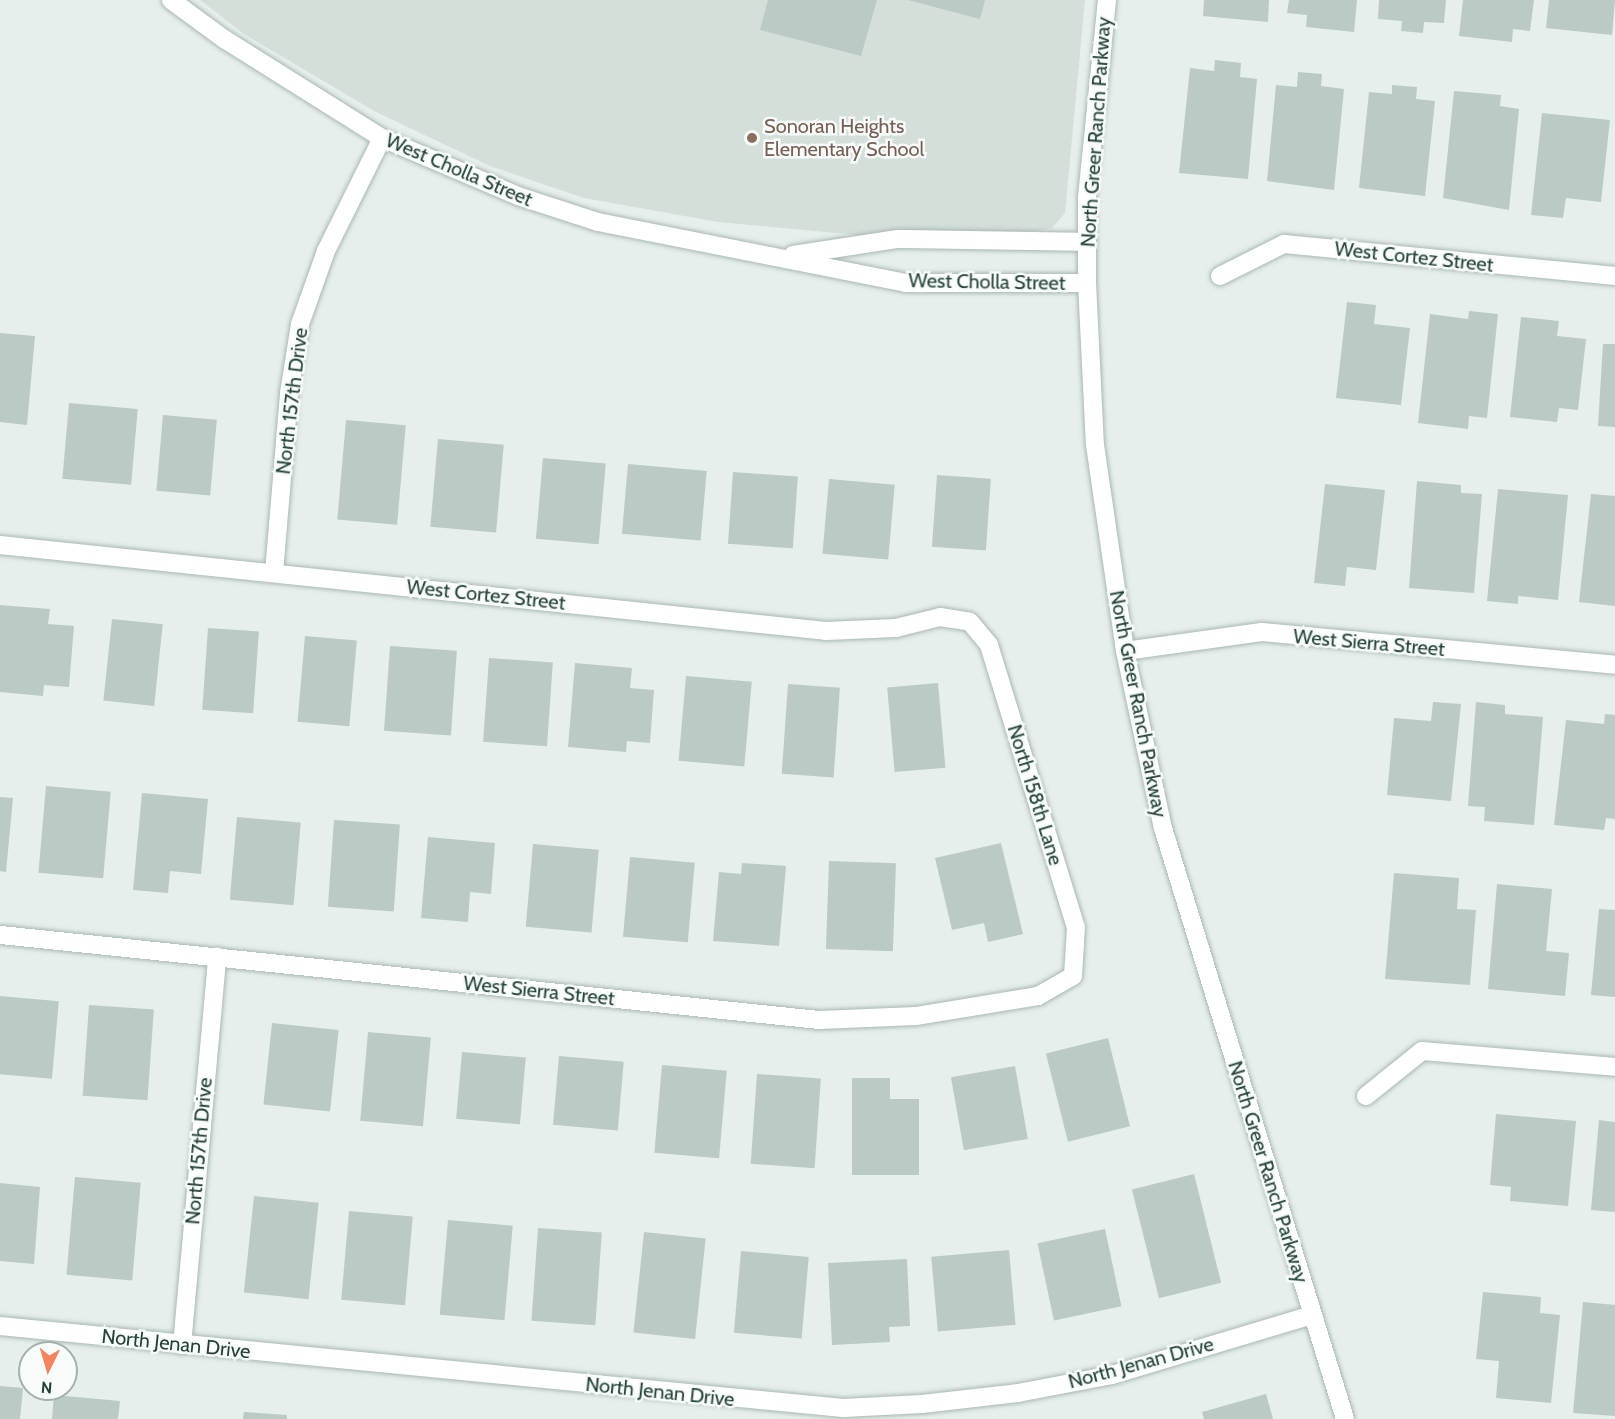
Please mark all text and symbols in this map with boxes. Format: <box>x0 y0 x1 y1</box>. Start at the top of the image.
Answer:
street label: North Greer Ranch Parkway <box>1076 16 1116 248</box>
place label: Sonoran Heights Elementary School <box>764 114 924 161</box>
street label: West Cholla Street <box>382 128 536 212</box>
marker: Sonoran Heights Elementary School <box>745 131 759 145</box>
street label: West Cortez Street <box>1333 237 1495 277</box>
street label: West Cholla Street <box>908 269 1066 295</box>
street label: North 157th Drive <box>271 326 313 476</box>
street label: West Cortez Street <box>405 575 567 615</box>
street label: North Greer Ranch Parkway <box>1104 588 1172 820</box>
street label: West Sierra Street <box>1292 624 1446 662</box>
street label: North 158th Lane <box>1002 722 1068 868</box>
street label: West Sierra Street <box>462 971 616 1011</box>
street label: North Greer Ranch Parkway <box>1223 1058 1313 1286</box>
street label: North 157th Drive <box>181 1076 217 1226</box>
street label: North Jenan Drive <box>100 1324 252 1364</box>
street label: North Jenan Drive <box>1066 1332 1216 1394</box>
north arrow <box>18 1341 78 1401</box>
street label: North Jenan Drive <box>584 1372 736 1412</box>
text: N <box>40 1377 53 1397</box>

